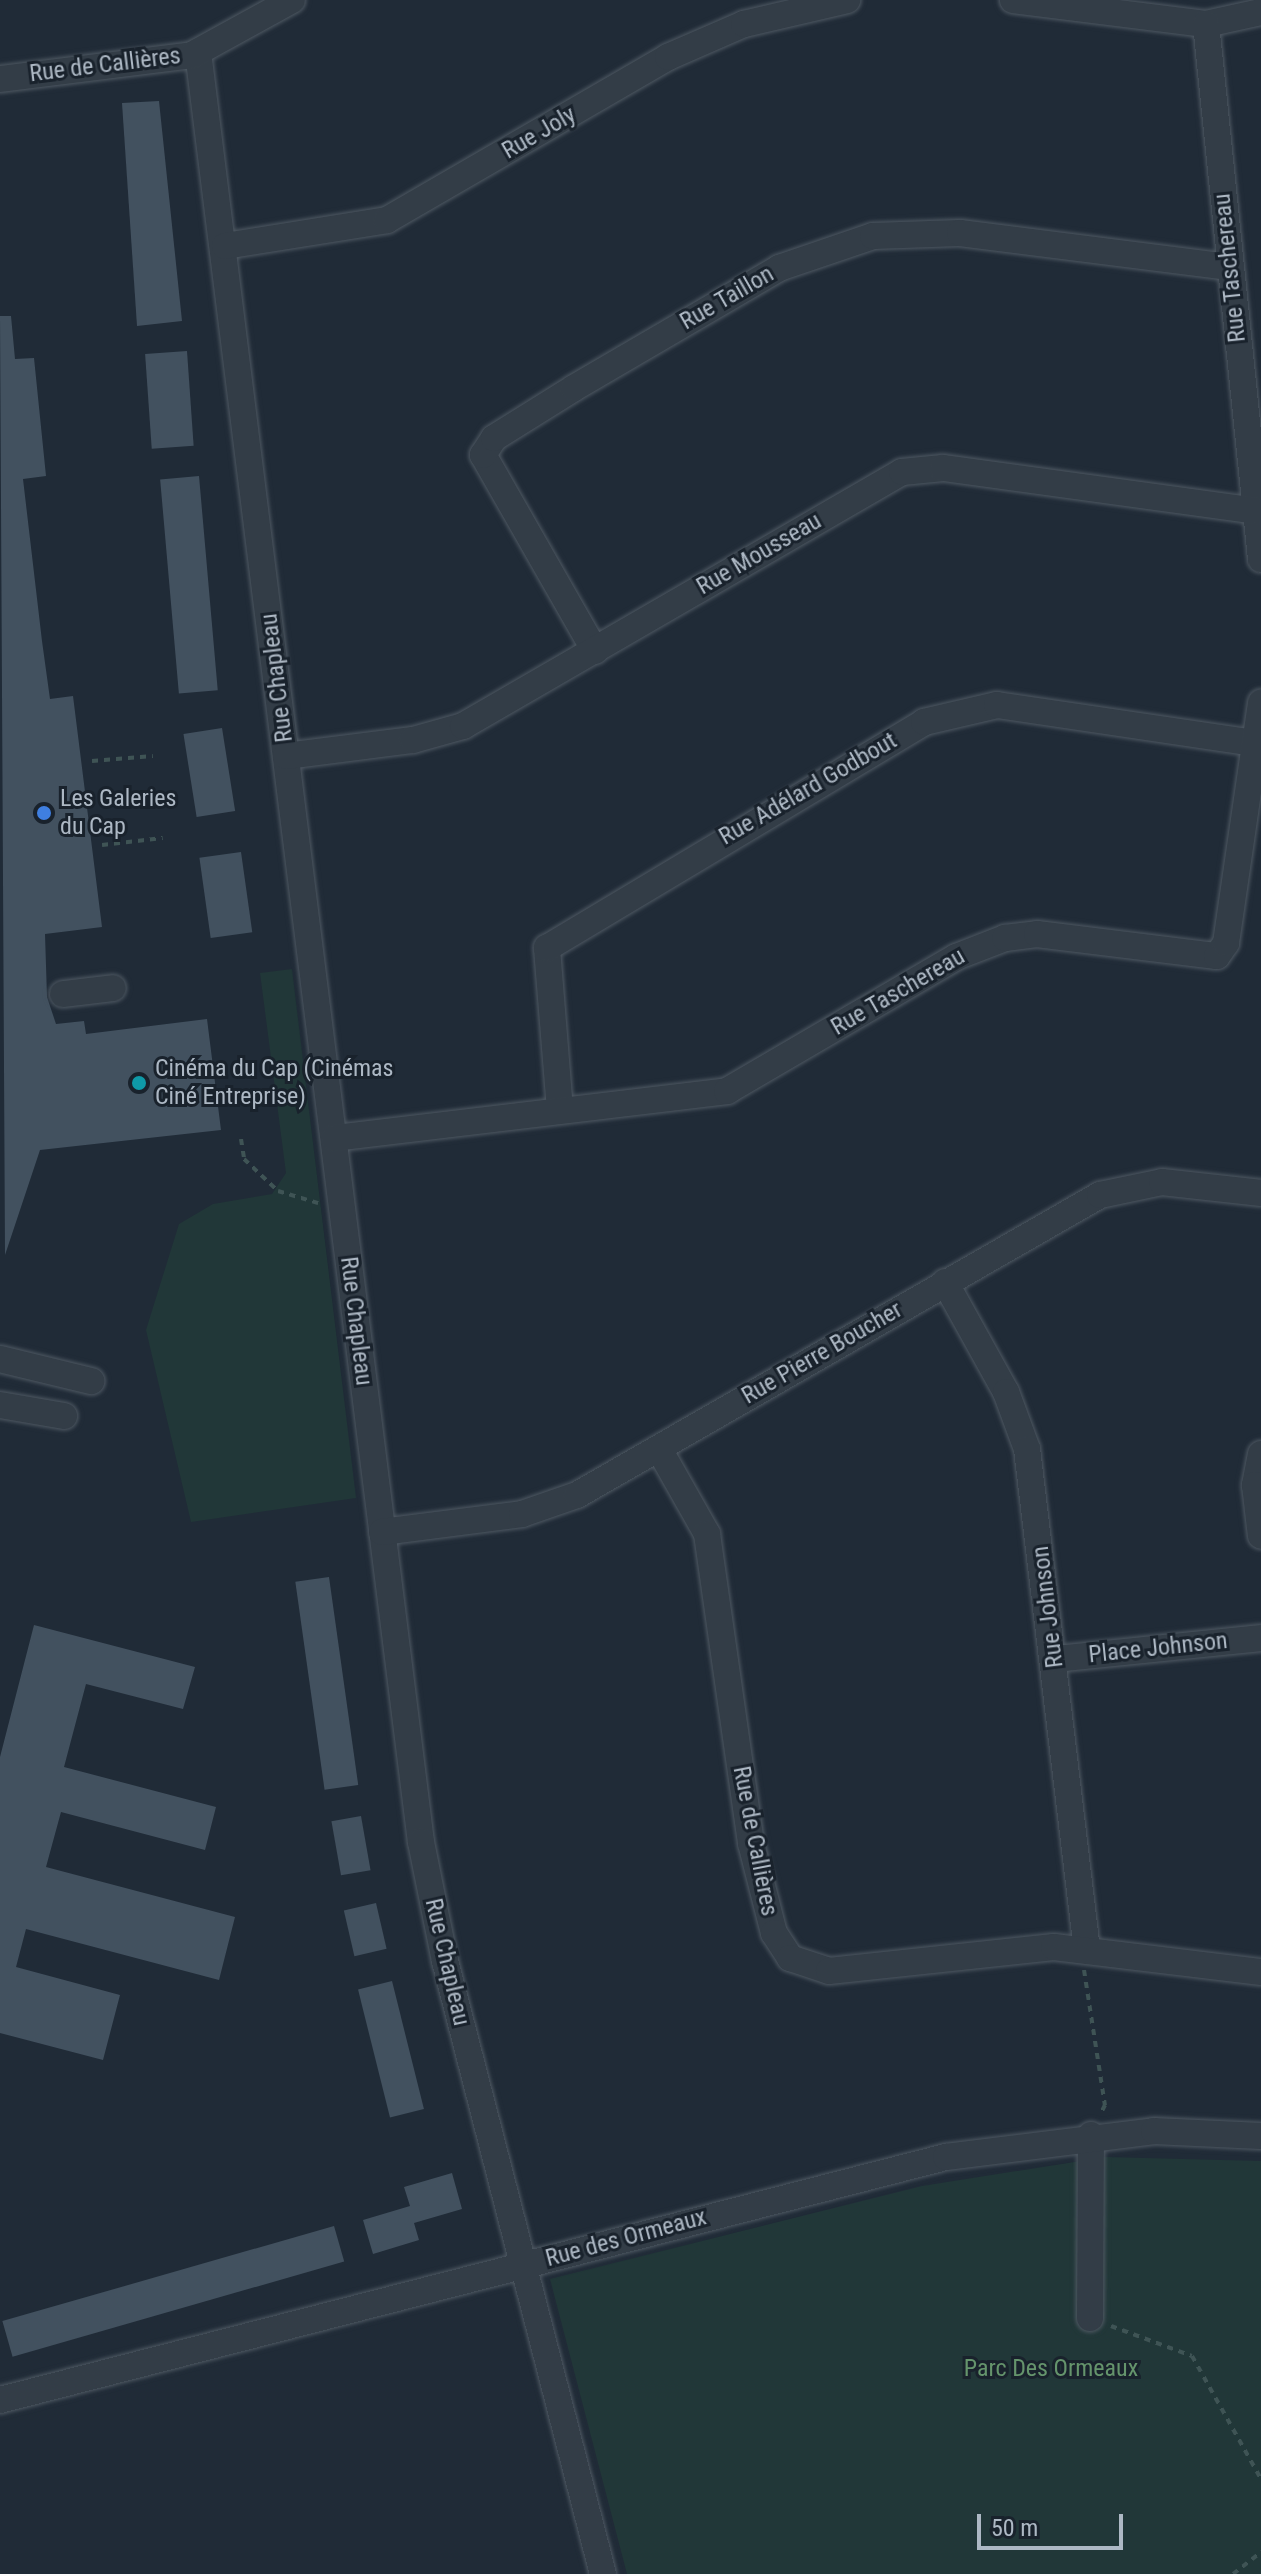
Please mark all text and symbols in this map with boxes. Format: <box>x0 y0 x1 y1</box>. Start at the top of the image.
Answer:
street label: Rue de Callières <box>28 41 182 89</box>
street label: Rue Joly <box>497 100 581 166</box>
street label: Rue Taschereau <box>1208 192 1252 344</box>
street label: Rue Taillon <box>675 260 779 336</box>
street label: Rue Mousseau <box>692 507 826 601</box>
street label: Rue Chapleau <box>255 612 299 744</box>
street label: Rue Adélard Godbout <box>714 726 902 852</box>
place label: Les Galeries du Cap <box>60 785 177 841</box>
marker: Les Galeries du Cap <box>35 804 53 822</box>
street label: Rue Taschereau <box>826 942 970 1042</box>
place label: Cinéma du Cap (Cinémas Ciné Entreprise) <box>155 1055 394 1111</box>
marker: Cinéma du Cap (Cinémas Ciné Entreprise) <box>130 1074 148 1092</box>
street label: Rue Chapleau <box>334 1255 378 1387</box>
street label: Rue Pierre Boucher <box>737 1295 907 1411</box>
street label: Rue Johnson <box>1026 1544 1070 1670</box>
street label: Place Johnson <box>1087 1626 1229 1670</box>
street label: Rue de Callières <box>726 1764 784 1918</box>
street label: Rue Chapleau <box>418 1896 476 2028</box>
street label: Rue des Ormeaux <box>542 2203 710 2273</box>
park label: Parc Des Ormeaux <box>964 2355 1138 2383</box>
scale bar <box>981 2498 1127 2548</box>
text: 50 m <box>991 2514 1038 2542</box>

